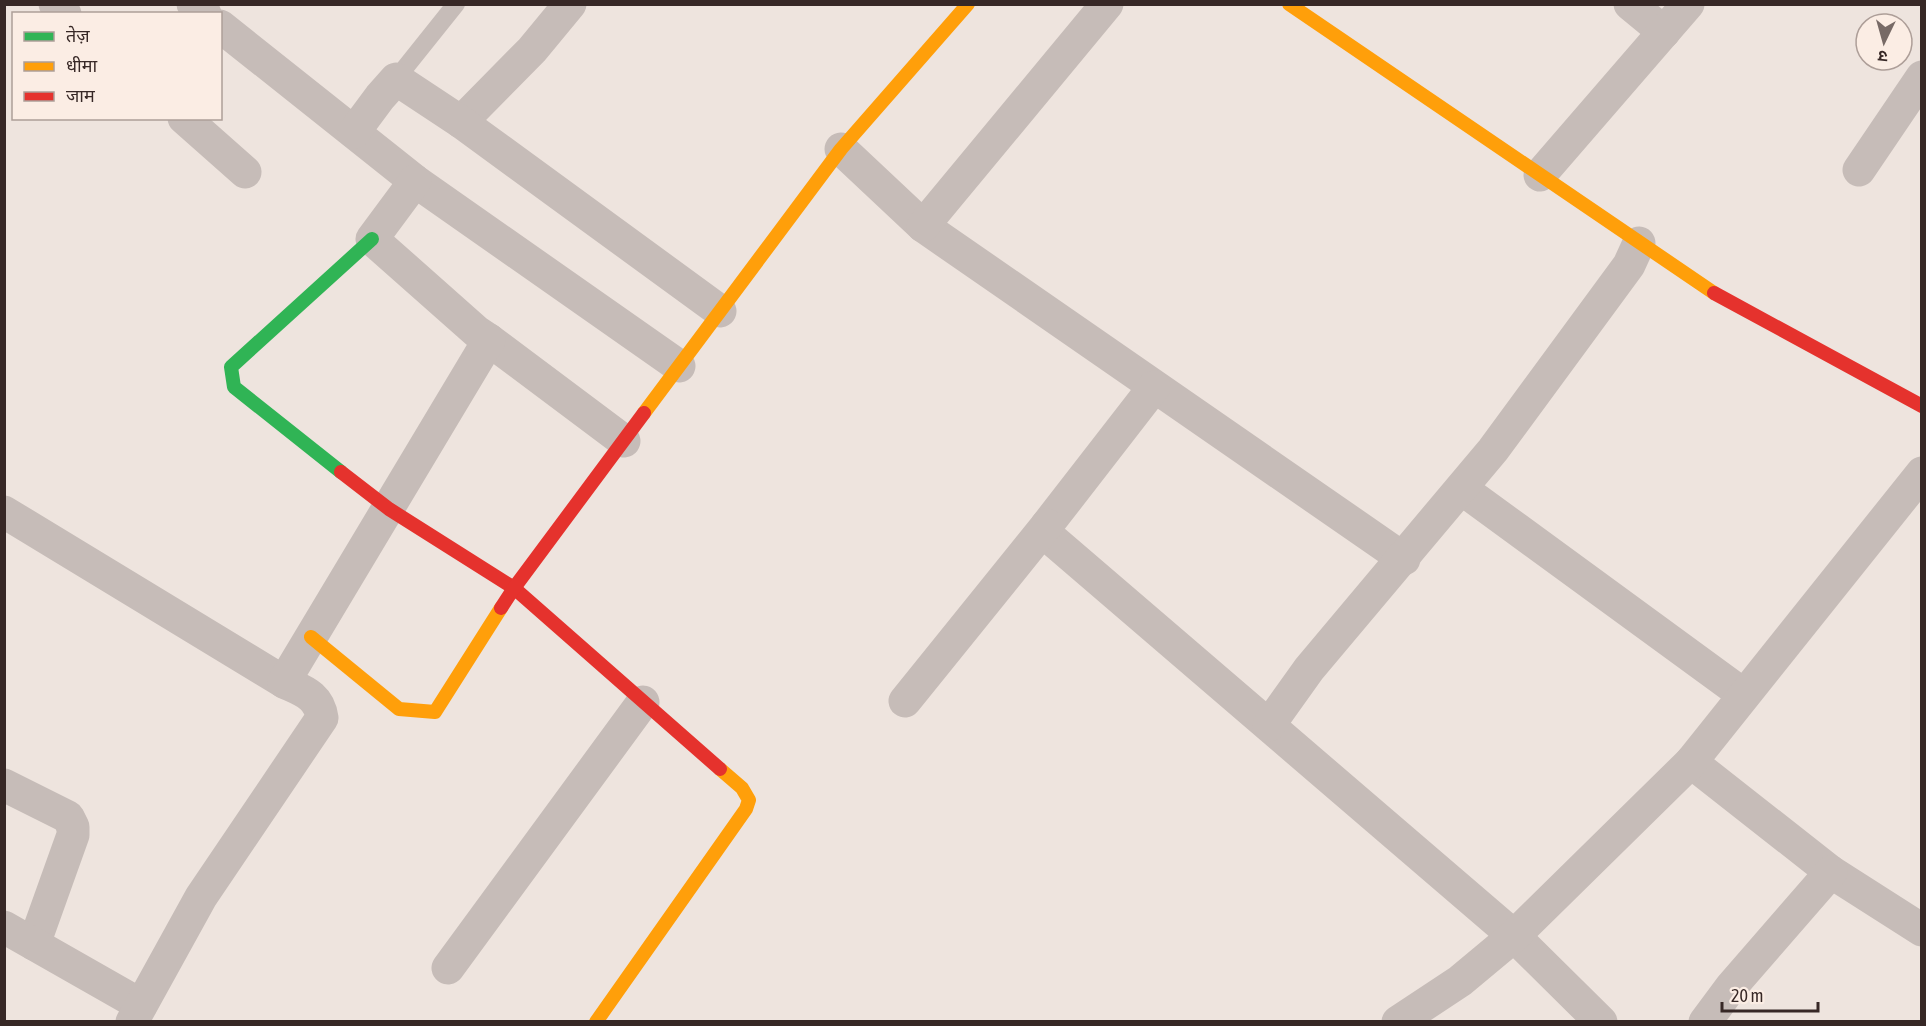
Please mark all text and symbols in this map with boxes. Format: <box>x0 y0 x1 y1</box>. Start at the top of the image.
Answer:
legend <box>12 12 222 120</box>
north arrow <box>1854 12 1914 72</box>
text: तेज़ <box>66 25 90 46</box>
text: उ <box>1877 48 1888 66</box>
text: धीमा <box>66 55 97 76</box>
text: जाम <box>66 85 96 106</box>
scale bar <box>1722 975 1818 1013</box>
text: 20 m <box>1731 985 1763 1006</box>

